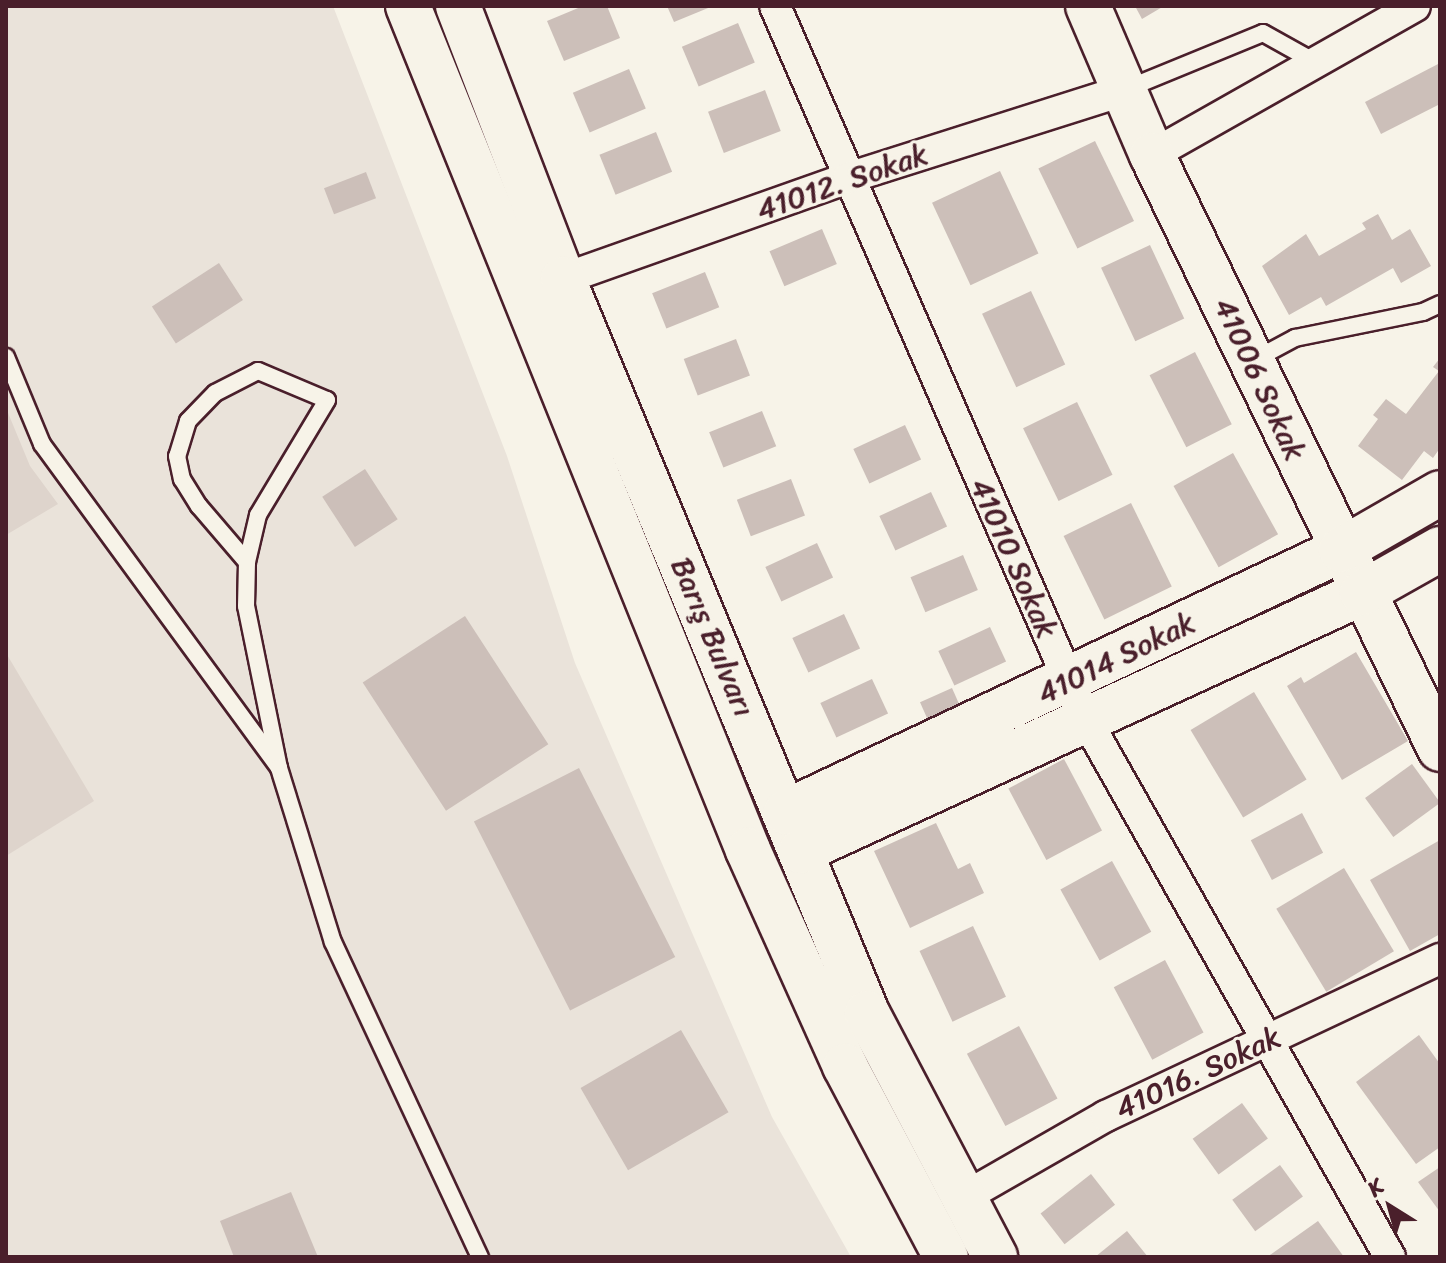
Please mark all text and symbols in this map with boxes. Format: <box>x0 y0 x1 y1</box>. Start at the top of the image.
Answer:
street label: 41012. Sokak <box>752 136 932 228</box>
street label: 41006 Sokak <box>1207 292 1313 466</box>
street label: 41010 Sokak <box>963 472 1065 644</box>
street label: Barış Bulvarı <box>663 552 763 722</box>
street label: 41014 Sokak <box>1031 604 1201 712</box>
street label: 41016. Sokak <box>1110 1019 1286 1127</box>
north arrow <box>1350 1167 1430 1247</box>
text: K <box>1358 1168 1392 1207</box>

